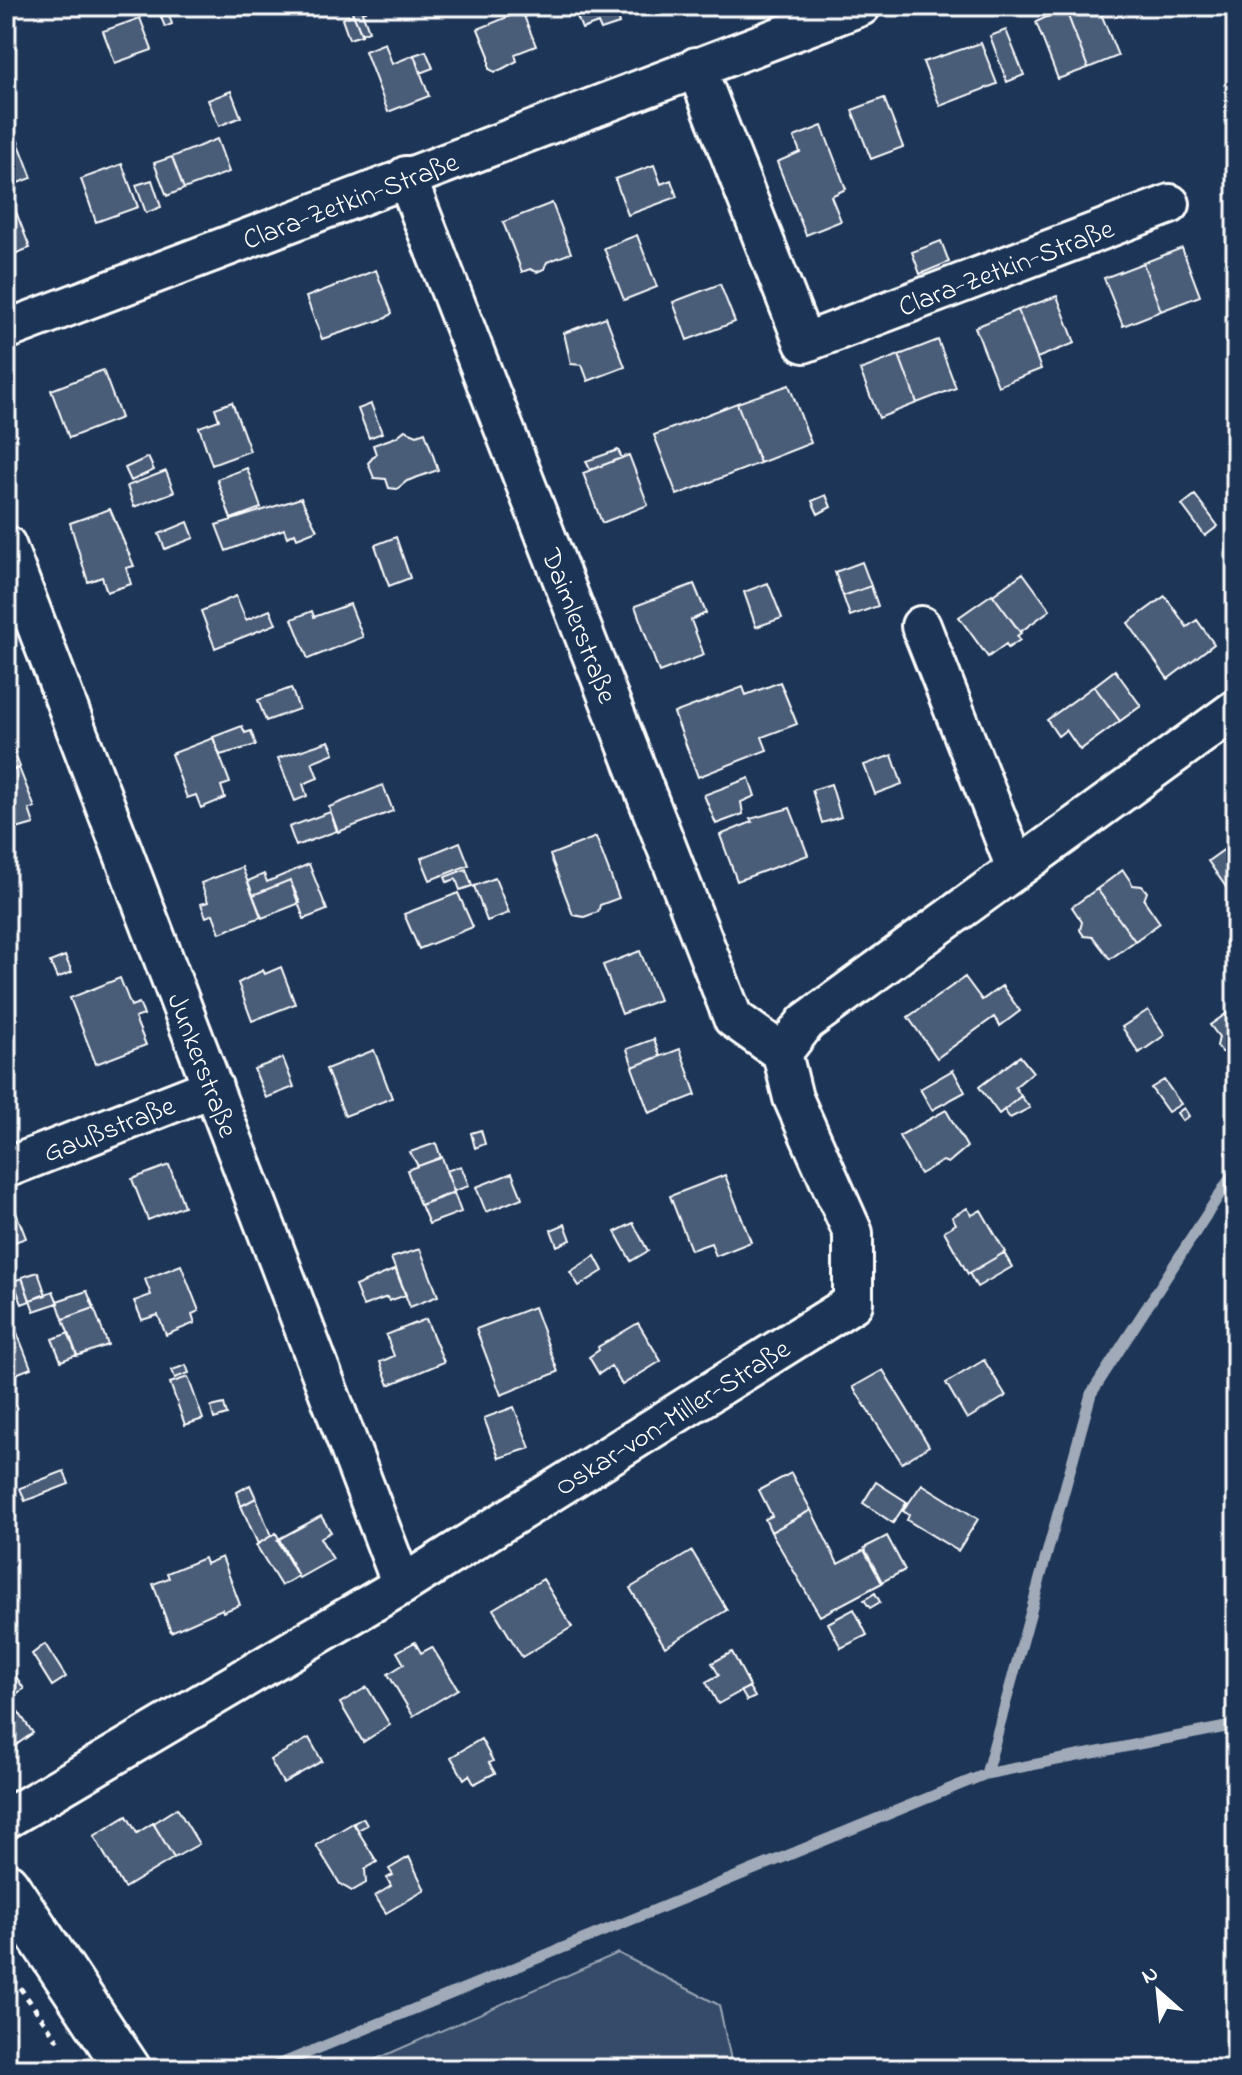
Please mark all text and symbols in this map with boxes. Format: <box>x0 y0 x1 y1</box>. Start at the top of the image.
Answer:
street label: Clara-Zetkin-Straße <box>238 143 465 262</box>
street label: Clara-Zetkin-Straße <box>893 210 1121 329</box>
street label: Daimlerstraße <box>528 542 626 710</box>
street label: Junkerstraße <box>154 988 247 1144</box>
street label: Gaußstraße <box>38 1087 182 1175</box>
street label: Oskar-von-Miller-Straße <box>548 1330 799 1508</box>
north arrow <box>1118 1951 1198 2031</box>
text: N <box>1136 1958 1164 1993</box>

